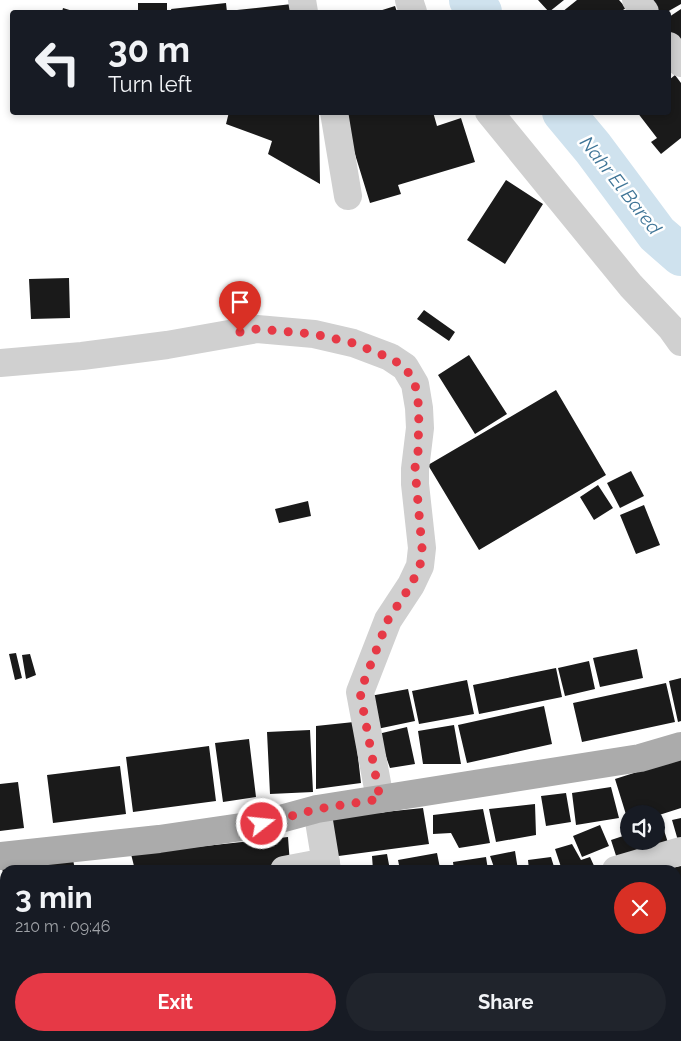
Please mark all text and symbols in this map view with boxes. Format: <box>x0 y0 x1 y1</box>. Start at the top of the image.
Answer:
text: 30 m <box>108 29 190 70</box>
icon: left <box>25 30 90 95</box>
text: Turn left <box>108 71 192 97</box>
water label: Nahr El Bared <box>576 132 666 239</box>
pin <box>219 281 261 332</box>
icon: arrive <box>226 288 254 316</box>
position arrow <box>235 797 287 849</box>
map controls <box>620 805 665 850</box>
button: sound <box>620 805 665 850</box>
text: 3 min <box>15 880 93 915</box>
button: close <box>614 882 666 934</box>
text: 210 m · 09:46 <box>15 917 111 936</box>
button: Exit <box>15 973 336 1031</box>
button: Share <box>346 973 666 1031</box>

